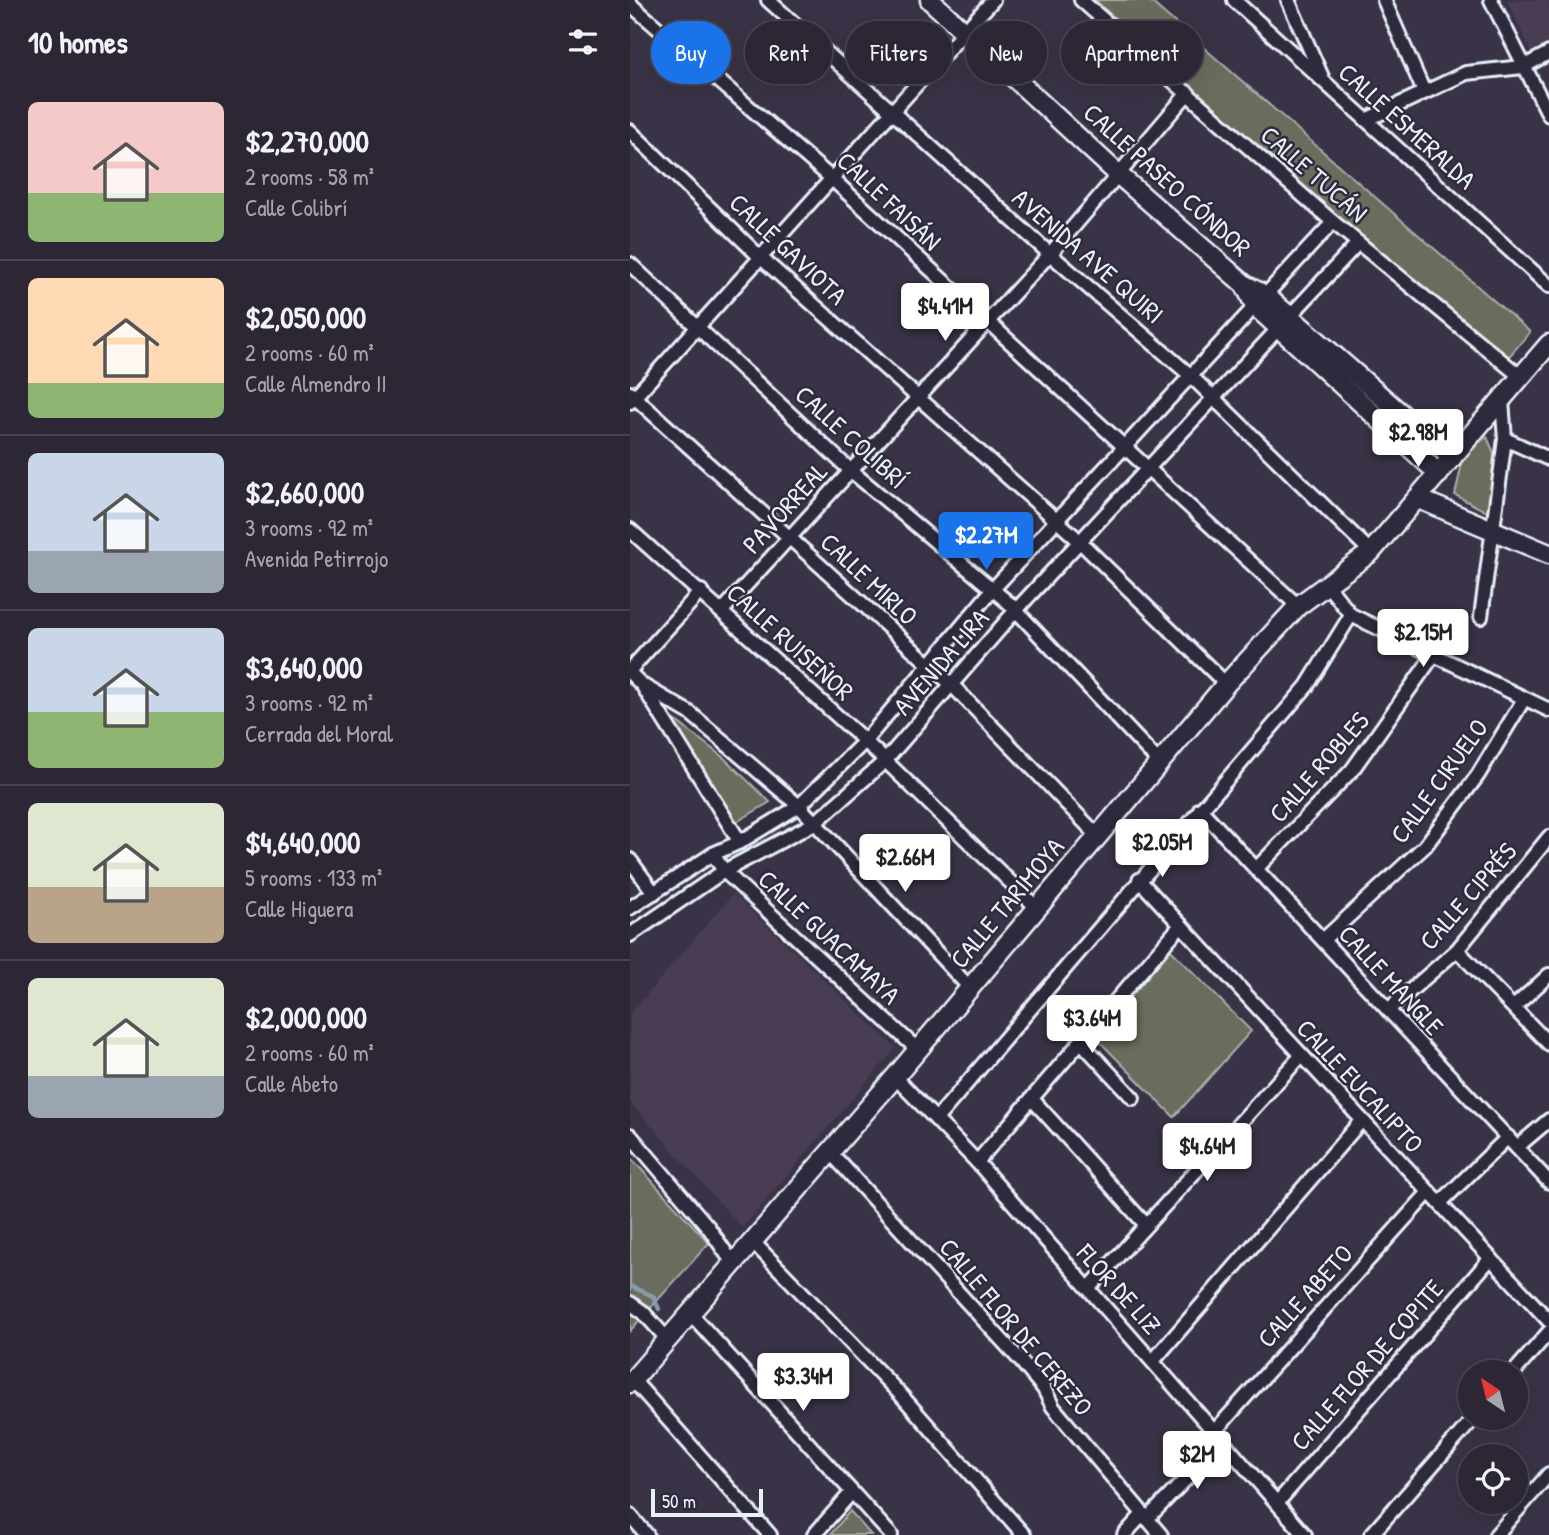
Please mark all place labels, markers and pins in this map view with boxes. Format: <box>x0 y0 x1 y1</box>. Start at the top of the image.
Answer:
pin: $4.41M <box>888 284 1002 343</box>
pin: $2.98M <box>1361 410 1475 469</box>
pin: $2.27M <box>929 512 1043 572</box>
pin: $2.15M <box>1366 610 1480 669</box>
pin: $2.05M <box>1105 820 1219 879</box>
pin: $2.66M <box>848 834 962 894</box>
pin: $3.64M <box>1035 996 1149 1055</box>
pin: $4.64M <box>1150 1124 1264 1183</box>
pin: $3.34M <box>746 1354 860 1413</box>
pin: $2M <box>1163 1432 1231 1491</box>

